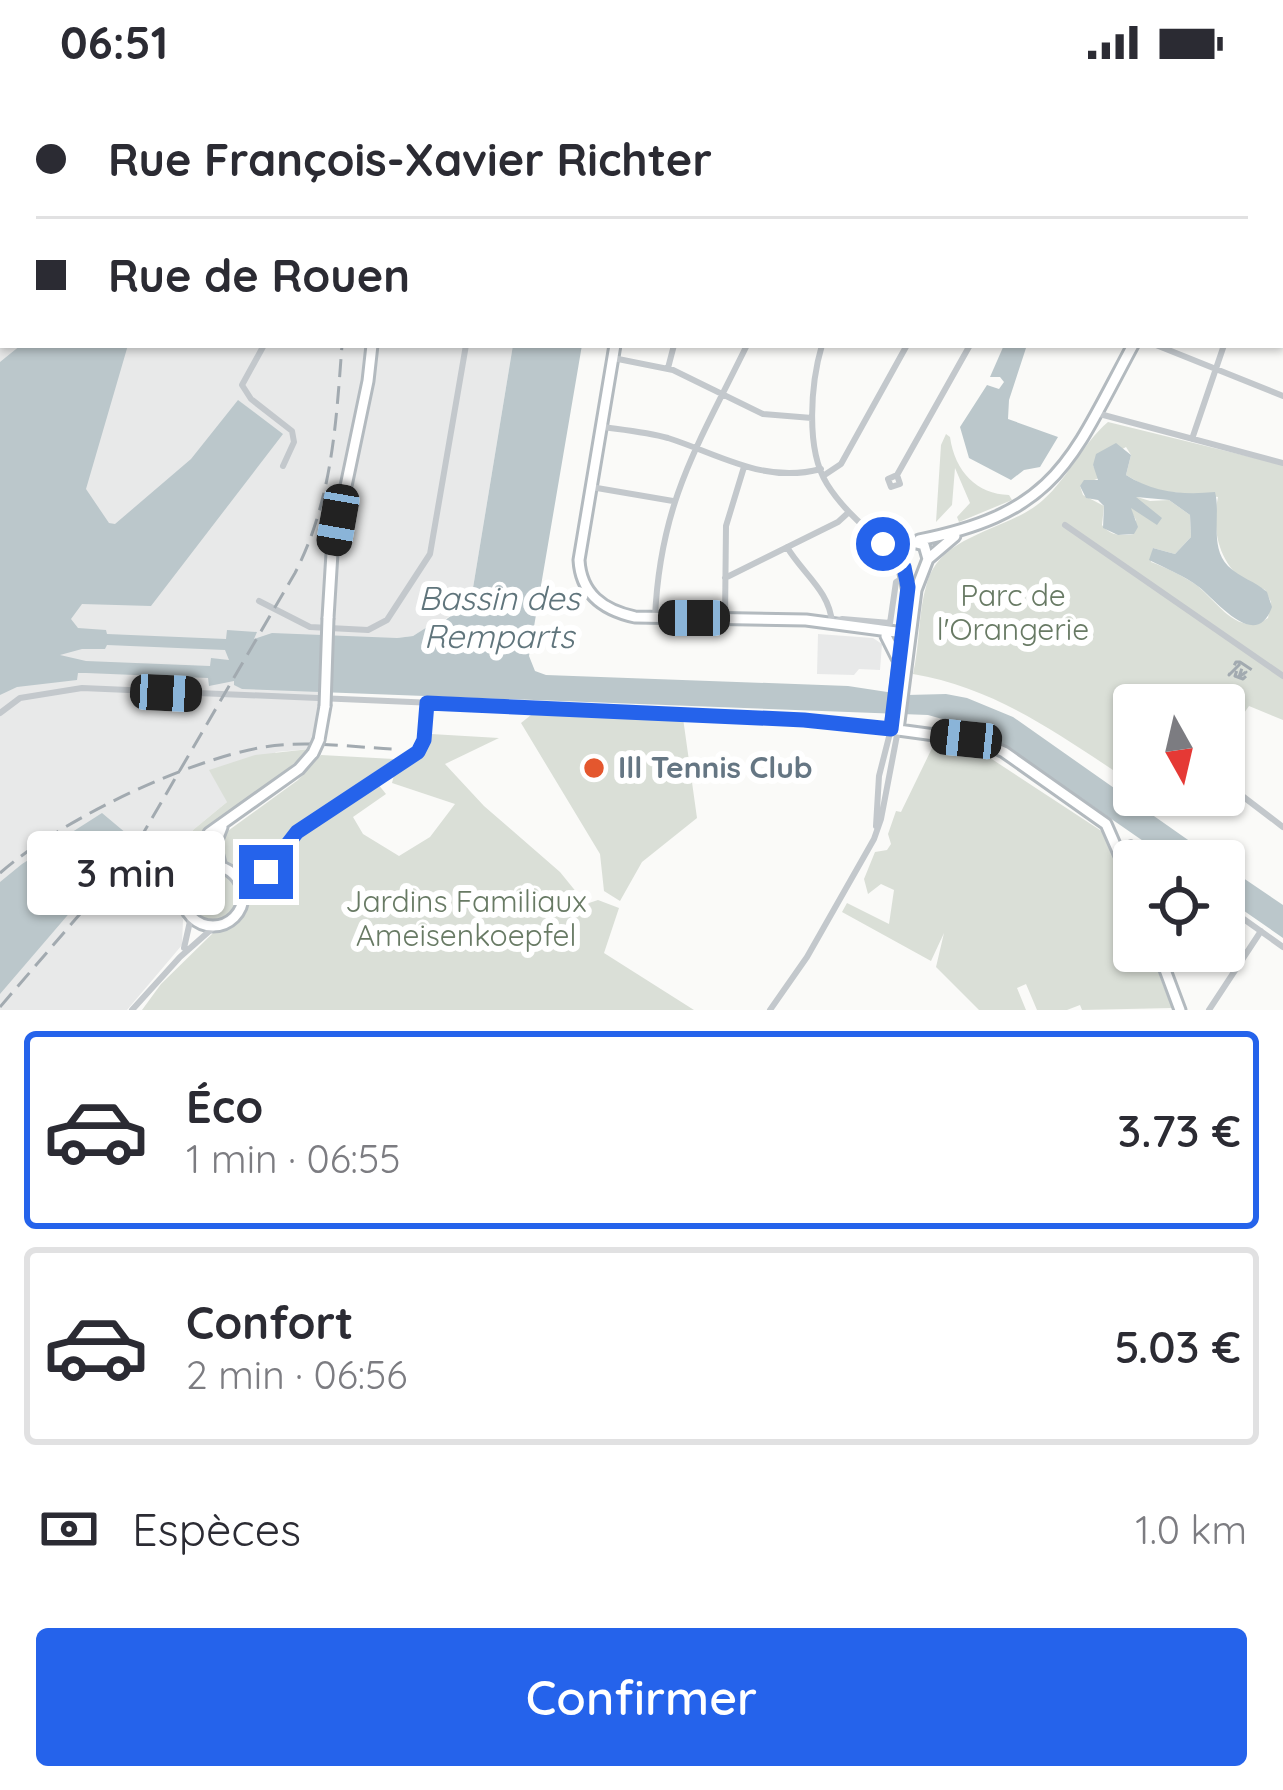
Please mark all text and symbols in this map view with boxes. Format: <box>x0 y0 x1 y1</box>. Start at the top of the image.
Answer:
text: 06:51 <box>60 14 168 70</box>
text: Rue François-Xavier Richter <box>108 131 712 187</box>
text: Rue de Rouen <box>108 247 410 303</box>
car <box>314 481 362 559</box>
route start <box>856 517 910 571</box>
park label: Parc de l'Orangerie <box>937 576 1089 648</box>
water label: Bassin des Remparts <box>418 577 582 656</box>
car <box>658 600 730 636</box>
car <box>129 673 203 713</box>
north arrow <box>1113 684 1245 816</box>
map controls <box>1113 684 1245 972</box>
car <box>928 717 1004 761</box>
place label: Ill Tennis Club <box>618 748 813 786</box>
marker: Ill Tennis Club <box>581 755 607 781</box>
callout: 3 min <box>26 830 224 914</box>
button: locate <box>1113 840 1245 972</box>
route end <box>239 845 293 899</box>
text: 3 min <box>76 848 176 897</box>
park label: Jardins Familiaux Ameisenkoepfel <box>345 882 587 954</box>
icon: car <box>42 1076 150 1184</box>
text: Éco <box>186 1078 263 1134</box>
text: 3.73 € <box>1117 1102 1241 1158</box>
text: 1 min · 06:55 <box>186 1134 400 1183</box>
icon: car <box>42 1292 150 1400</box>
text: Confort <box>186 1294 353 1350</box>
text: 5.03 € <box>1114 1318 1241 1374</box>
text: 2 min · 06:56 <box>186 1350 407 1399</box>
icon: cash <box>36 1496 102 1562</box>
text: Espèces <box>132 1501 301 1557</box>
text: 1.0 km <box>1135 1505 1247 1554</box>
button: Confirmer <box>36 1628 1247 1766</box>

